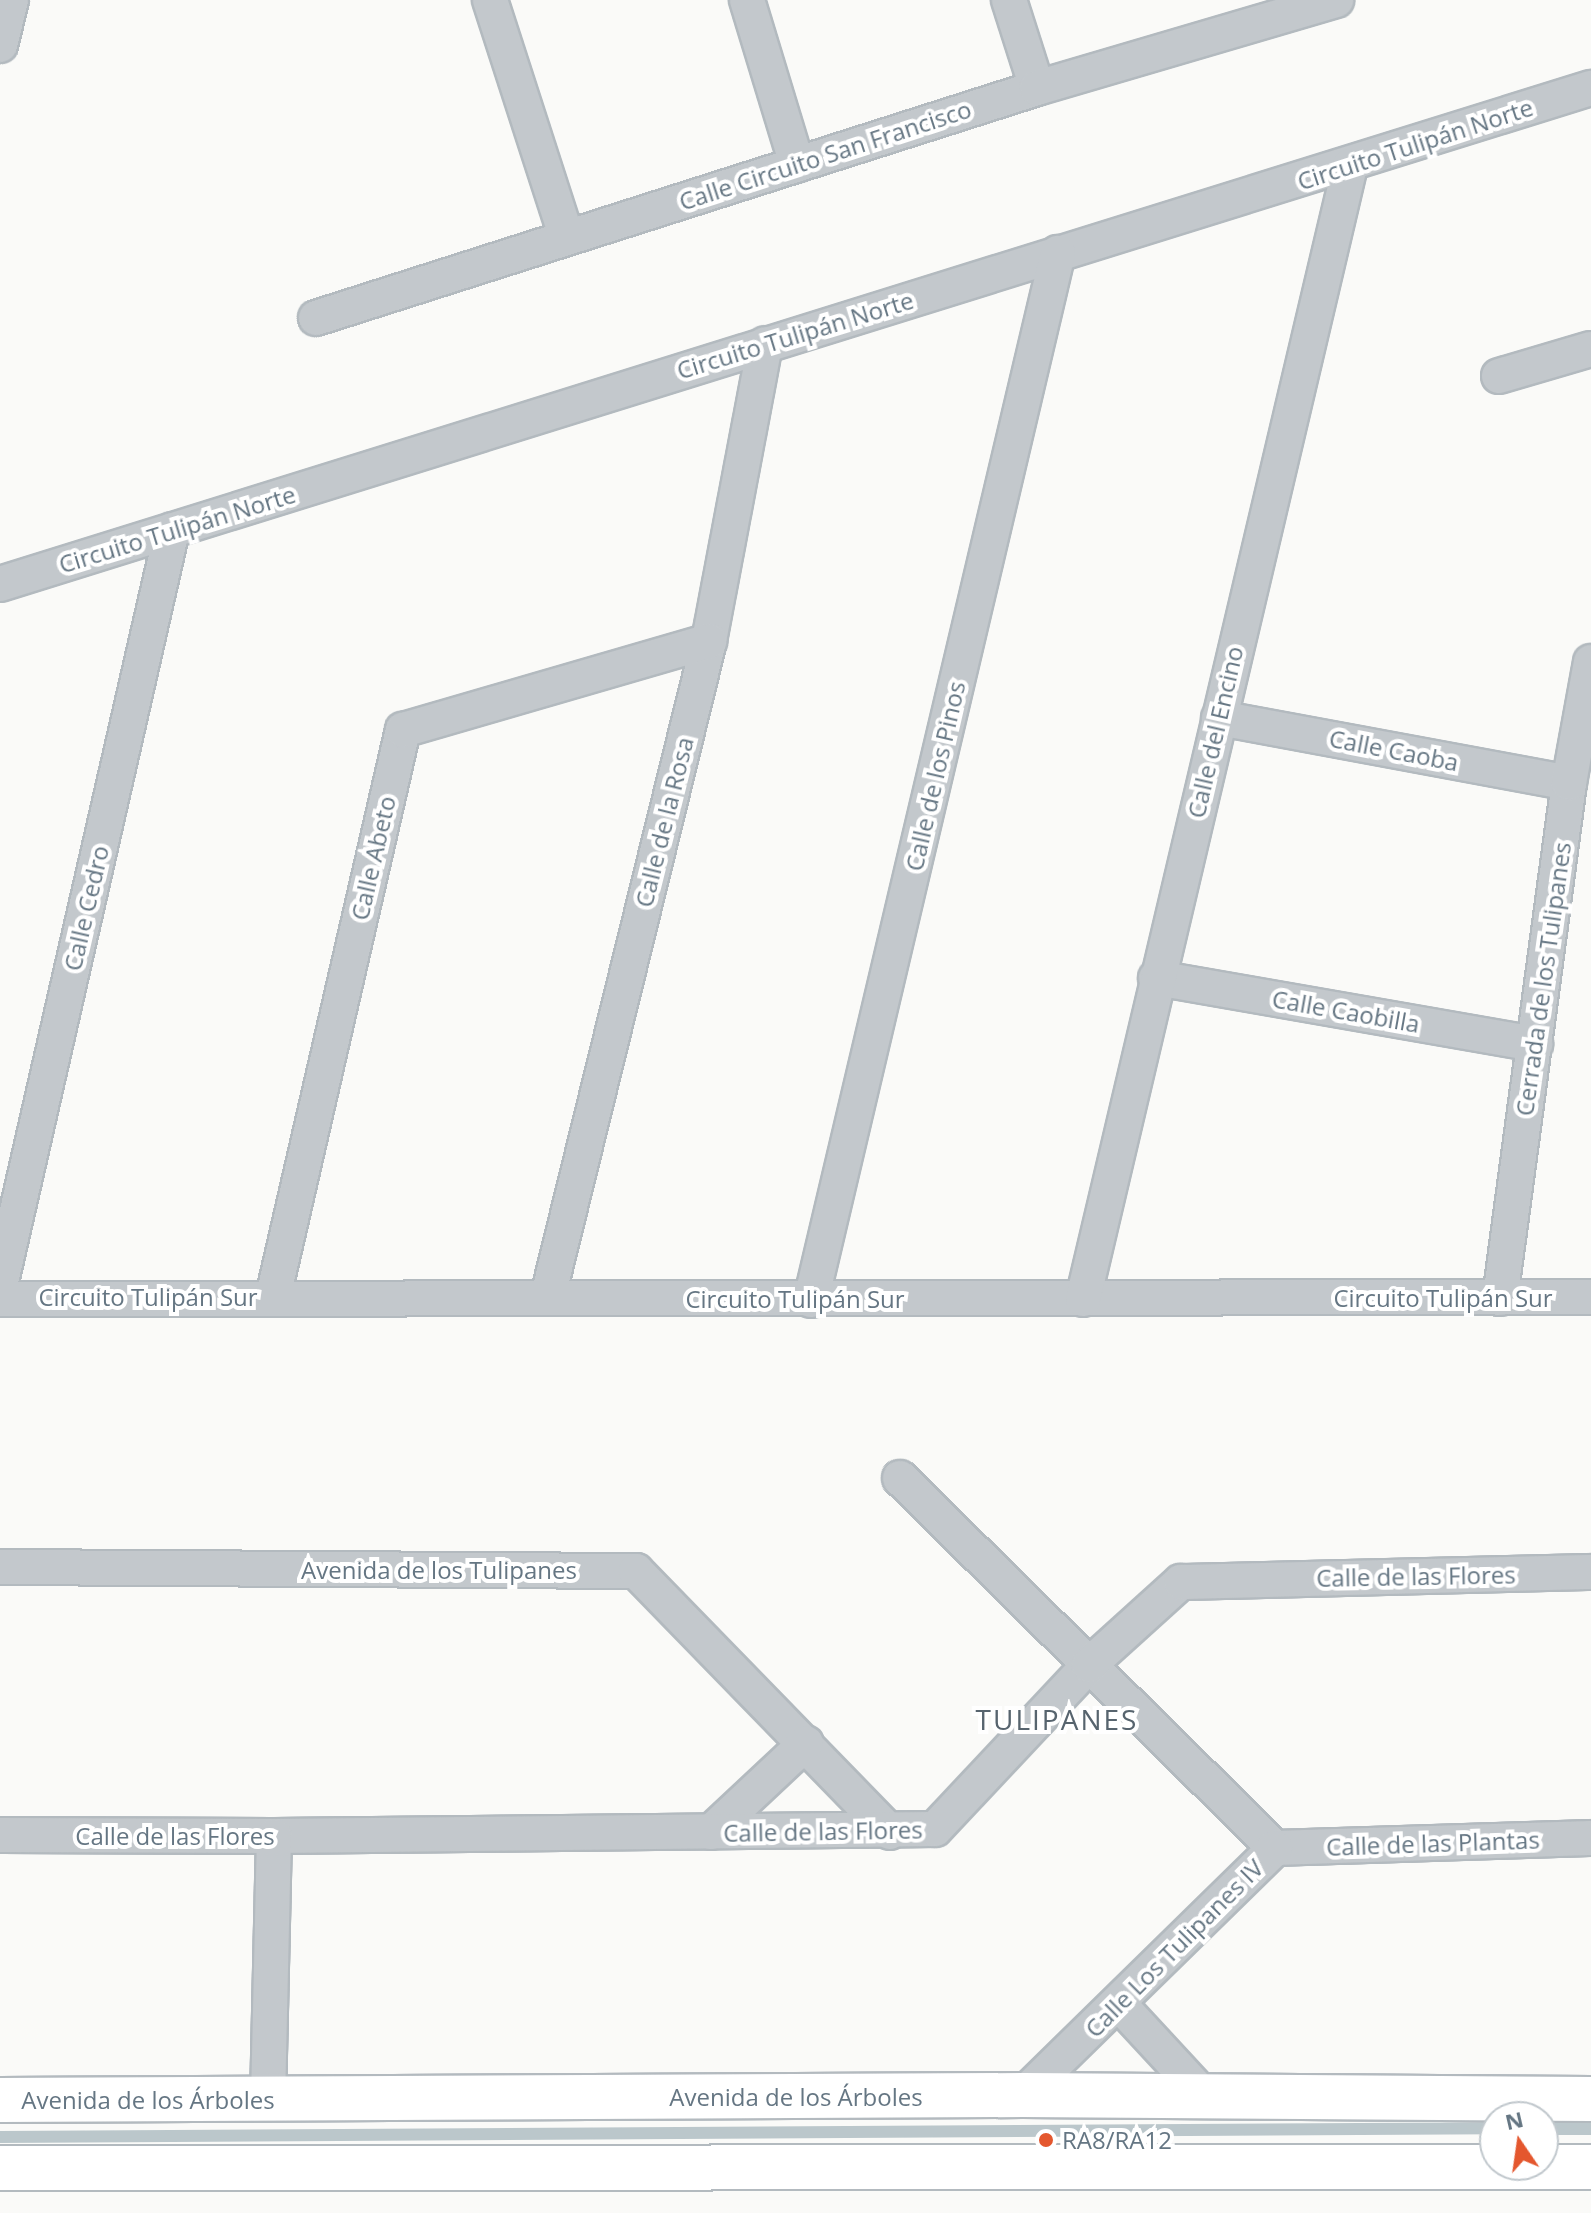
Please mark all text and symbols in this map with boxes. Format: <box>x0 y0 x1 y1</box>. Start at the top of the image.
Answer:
street label: Circuito Tulipán Norte <box>1294 92 1536 196</box>
street label: Calle Circuito San Francisco <box>675 94 975 216</box>
street label: Circuito Tulipán Norte <box>673 285 917 385</box>
street label: Circuito Tulipán Norte <box>55 479 299 579</box>
street label: Calle del Encino <box>1181 643 1249 821</box>
street label: Calle de los Pinos <box>899 678 971 874</box>
street label: Calle Caoba <box>1327 723 1461 777</box>
street label: Calle de la Rosa <box>629 734 699 910</box>
street label: Calle Abeto <box>345 793 401 923</box>
street label: Cerrada de los Tulipanes <box>1510 840 1576 1118</box>
street label: Calle Cedro <box>58 842 114 974</box>
street label: Calle Caobilla <box>1270 984 1422 1038</box>
street label: Circuito Tulipán Sur <box>38 1283 258 1311</box>
street label: Circuito Tulipán Sur <box>1333 1284 1553 1312</box>
street label: Circuito Tulipán Sur <box>685 1285 905 1313</box>
street label: Avenida de los Tulipanes <box>301 1556 577 1584</box>
street label: Calle de las Flores <box>1316 1560 1516 1592</box>
district label: TULIPANES <box>976 1702 1138 1736</box>
street label: Calle de las Flores <box>723 1815 923 1847</box>
street label: Calle de las Flores <box>75 1822 275 1850</box>
street label: Calle de las Plantas <box>1326 1825 1540 1861</box>
street label: Calle Los Tulipanes IV <box>1079 1853 1269 2043</box>
street label: Avenida de los Árboles <box>669 2083 923 2111</box>
street label: Avenida de los Árboles <box>21 2086 275 2114</box>
north arrow <box>1479 2101 1559 2181</box>
text: N <box>1502 2103 1526 2136</box>
place label: RA8/RA12 <box>1062 2126 1172 2154</box>
marker: RA8/RA12 <box>1037 2131 1055 2149</box>

